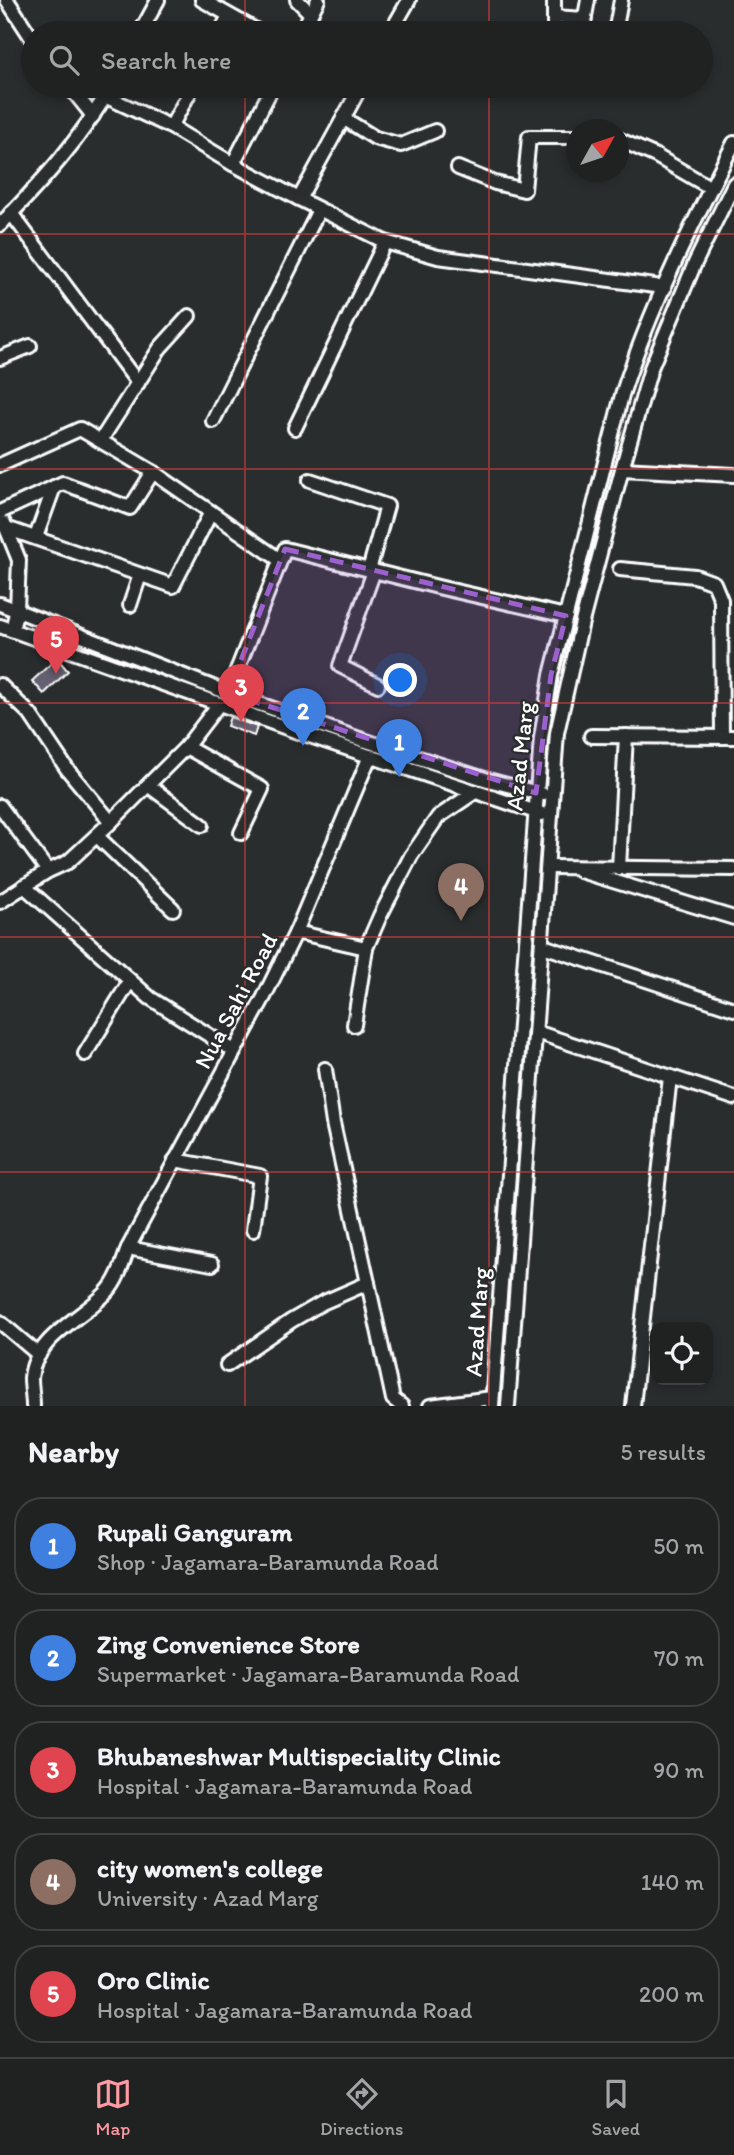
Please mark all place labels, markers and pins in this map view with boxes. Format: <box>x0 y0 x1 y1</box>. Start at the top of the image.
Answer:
pin: 5 <box>33 616 79 674</box>
pin: 3 <box>218 664 264 722</box>
pin: 2 <box>280 688 326 746</box>
pin: 1 <box>376 719 422 777</box>
pin: 4 <box>438 863 484 921</box>

